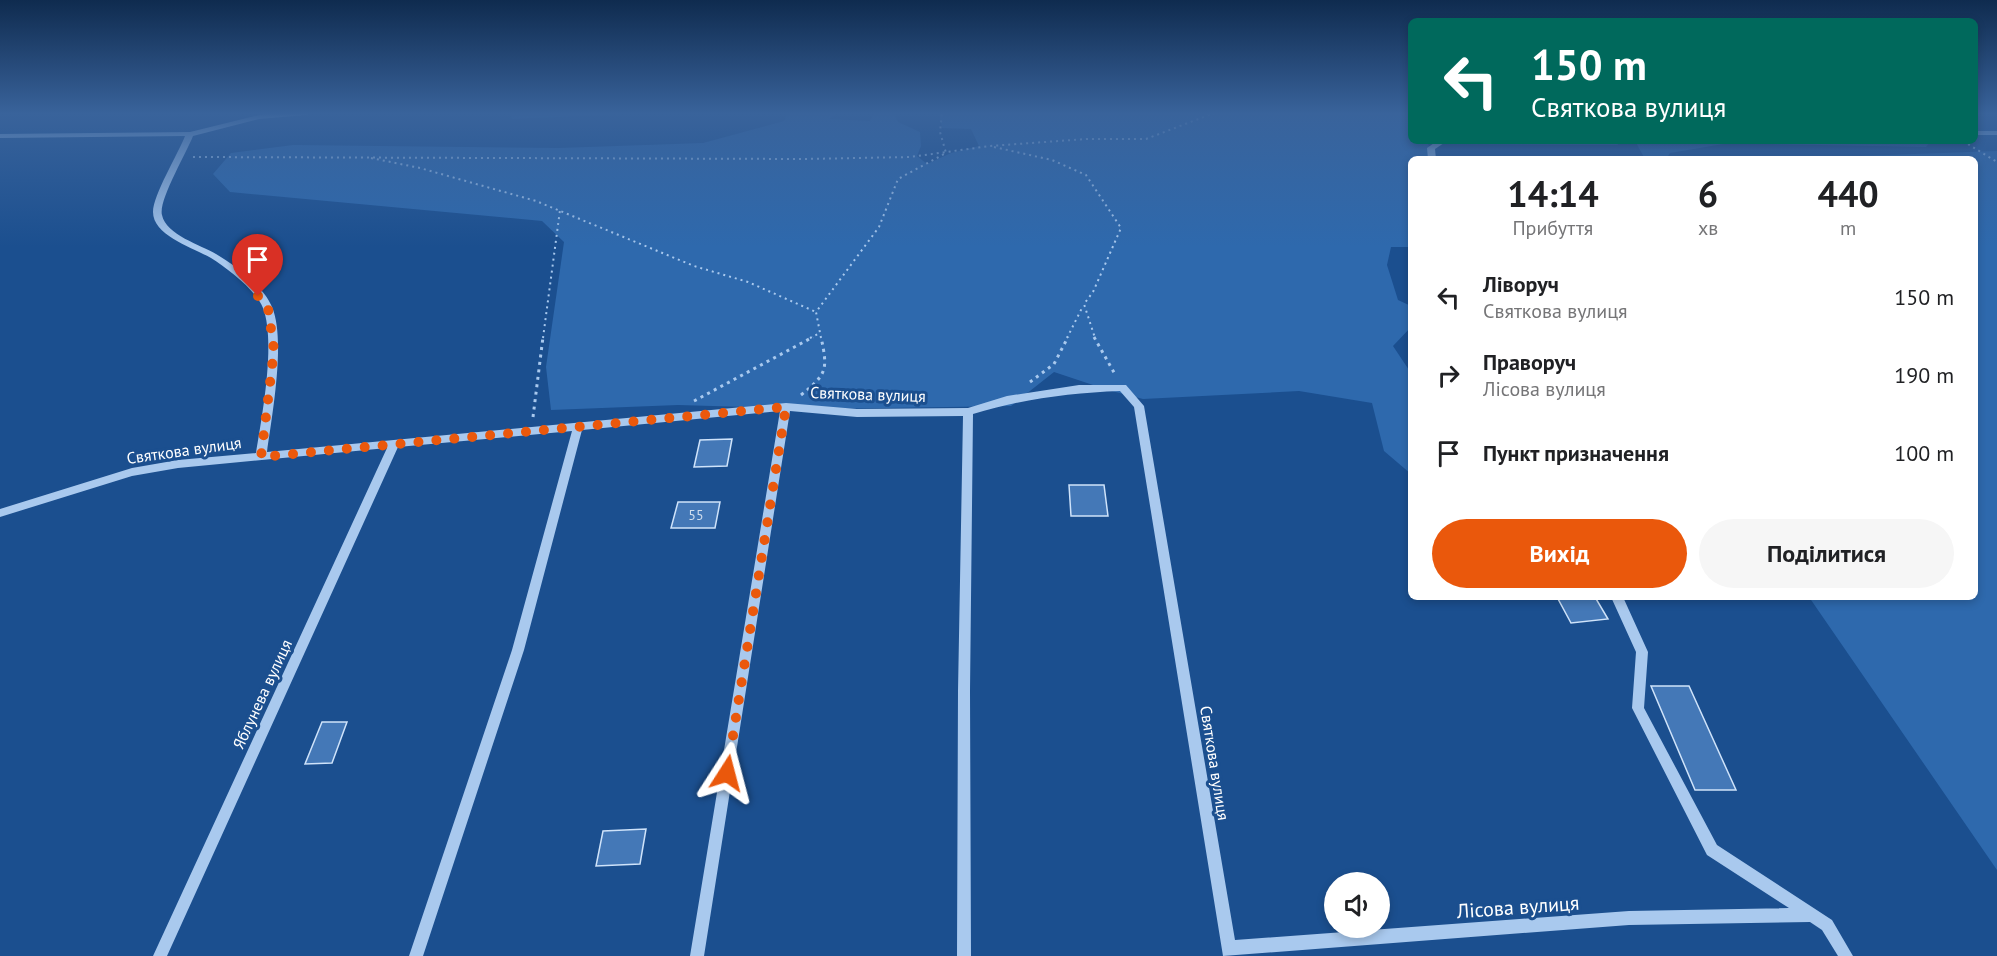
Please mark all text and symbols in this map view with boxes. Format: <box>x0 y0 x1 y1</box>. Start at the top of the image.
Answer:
text: 150 m <box>1531 37 1647 92</box>
icon: left <box>1432 42 1510 120</box>
text: Святкова вулиця <box>1531 90 1726 124</box>
text: 14:14 <box>1507 170 1599 217</box>
text: 6 <box>1698 170 1718 217</box>
text: 440 <box>1817 170 1879 217</box>
text: Прибуття <box>1512 215 1593 241</box>
text: хв <box>1698 215 1718 241</box>
text: m <box>1840 215 1856 241</box>
pin <box>232 234 283 296</box>
icon: arrive <box>241 243 274 276</box>
text: Ліворуч <box>1483 270 1559 298</box>
icon: left <box>1432 281 1465 314</box>
text: 150 m <box>1894 283 1954 311</box>
text: Святкова вулиця <box>1483 298 1628 324</box>
text: Праворуч <box>1483 348 1576 376</box>
icon: right <box>1432 359 1465 392</box>
text: 190 m <box>1894 361 1954 389</box>
text: Лісова вулиця <box>1483 376 1606 402</box>
street label: Святкова вулиця <box>810 382 926 406</box>
street label: Святкова вулиця <box>125 432 243 468</box>
icon: arrive <box>1432 437 1465 470</box>
text: Пункт призначення <box>1483 439 1669 467</box>
text: 100 m <box>1894 439 1954 467</box>
house number: 55 <box>688 506 704 524</box>
button: Вихід <box>1432 519 1687 588</box>
button: Поділитися <box>1699 519 1954 588</box>
street label: Яблунева вулиця <box>228 636 296 752</box>
street label: Святкова вулиця <box>1196 704 1234 822</box>
position arrow <box>695 741 759 805</box>
map controls <box>1324 872 1390 938</box>
button: sound <box>1324 872 1390 938</box>
street label: Лісова вулиця <box>1455 890 1580 924</box>

